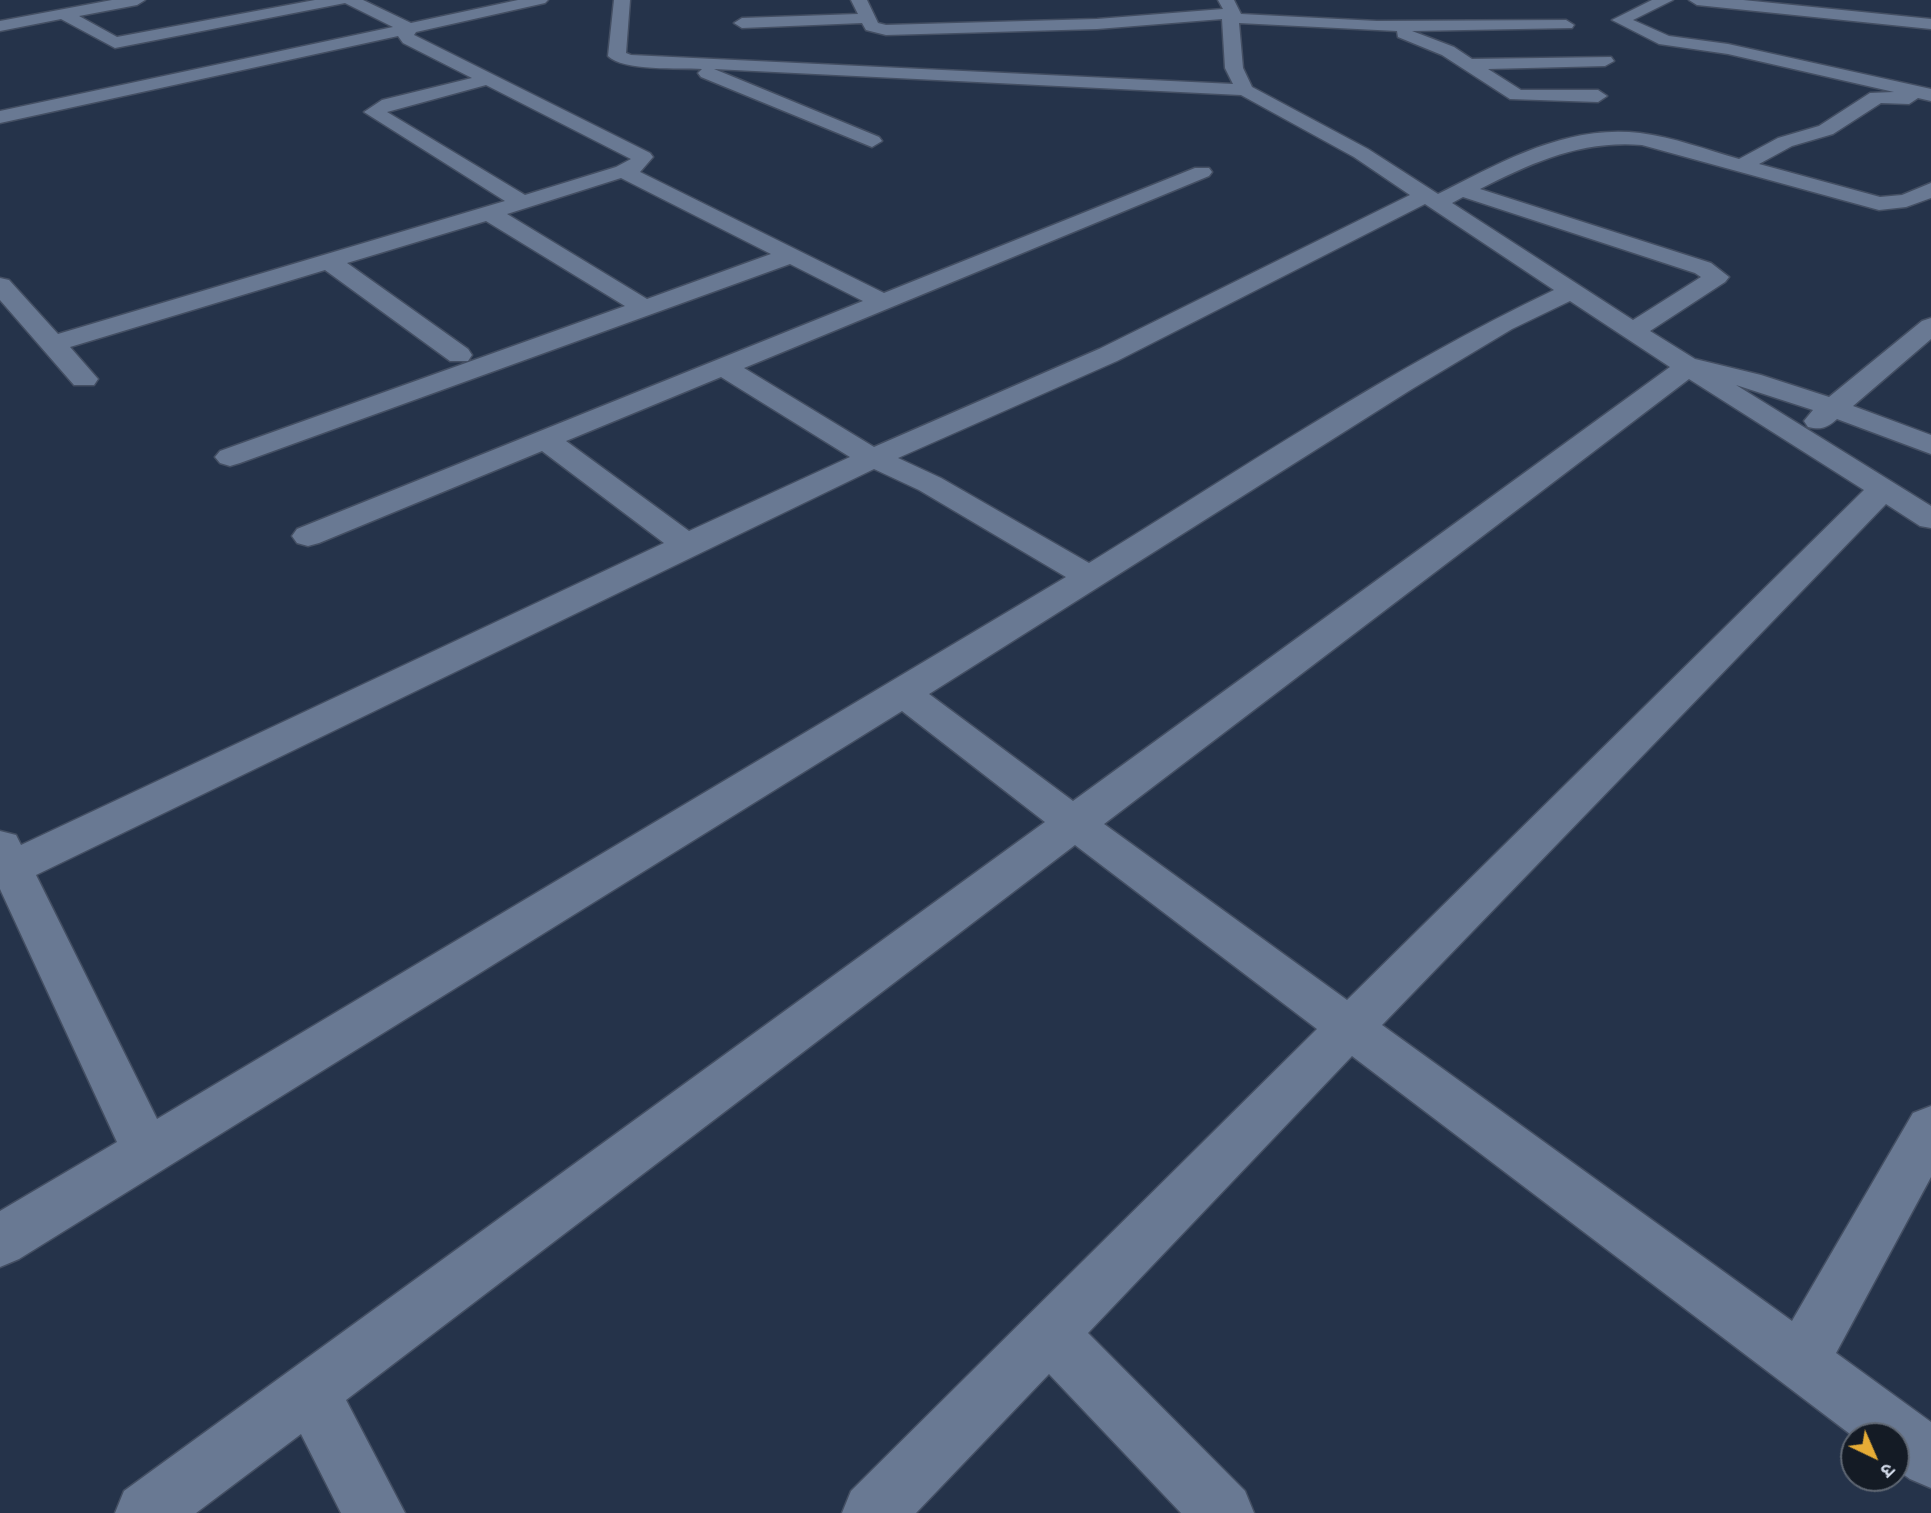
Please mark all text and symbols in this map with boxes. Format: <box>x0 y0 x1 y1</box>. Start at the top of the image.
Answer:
north arrow <box>1840 1422 1910 1492</box>
text: उ <box>1877 1459 1900 1482</box>

